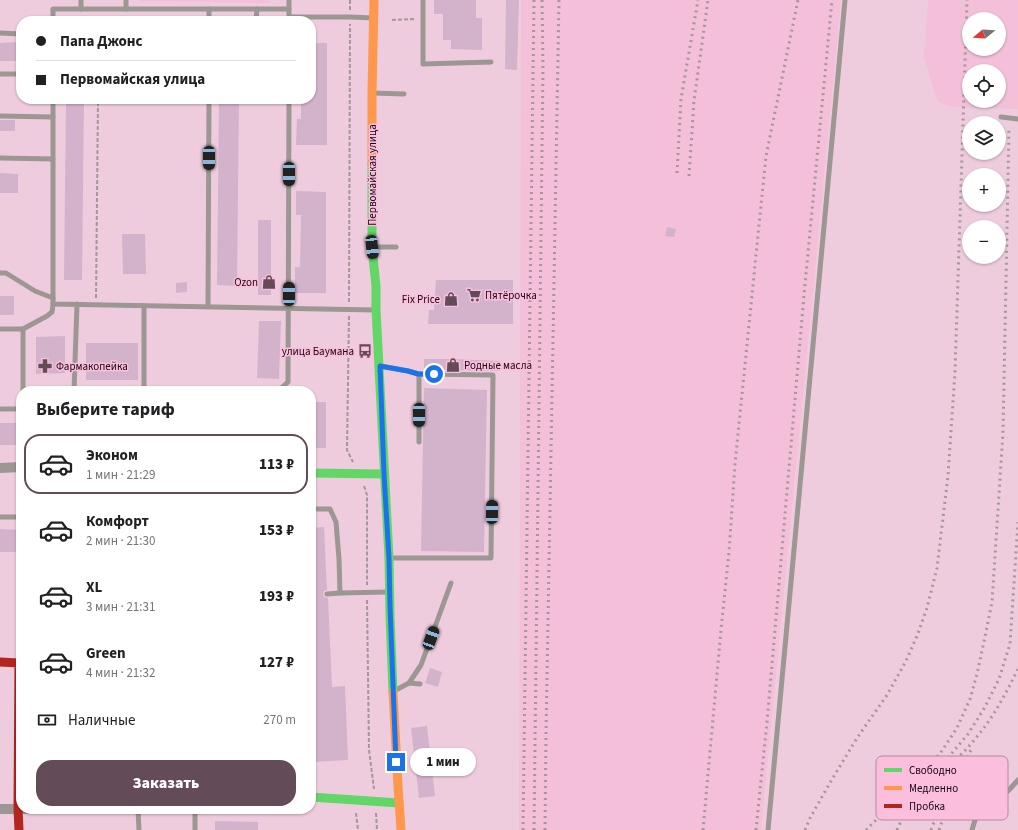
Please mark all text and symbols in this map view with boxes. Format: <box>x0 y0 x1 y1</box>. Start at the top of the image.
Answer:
north arrow <box>962 12 1006 56</box>
map controls <box>962 12 1006 264</box>
text: Папа Джонс <box>60 31 143 52</box>
button: locate <box>962 64 1006 108</box>
text: Первомайская улица <box>60 69 205 90</box>
button: layers <box>962 116 1006 160</box>
street label: Первомайская улица <box>365 124 380 226</box>
car <box>203 146 215 170</box>
car <box>283 162 295 186</box>
button: + <box>962 168 1006 212</box>
button: − <box>962 220 1006 264</box>
car <box>365 234 379 260</box>
shop icon: Ozon <box>261 274 277 290</box>
place label: Ozon <box>234 275 258 290</box>
car <box>283 282 295 306</box>
supermarket icon: Пятёрочка <box>466 287 482 303</box>
place label: Пятёрочка <box>485 288 537 303</box>
shop icon: Fix Price <box>443 291 459 307</box>
place label: Fix Price <box>402 292 441 307</box>
bus stop icon: улица Баумана <box>357 343 373 359</box>
place label: улица Баумана <box>282 344 354 359</box>
shop icon: Родные масла <box>445 357 461 373</box>
pharmacy icon: Фармакопейка <box>37 358 53 374</box>
place label: Родные масла <box>464 358 532 373</box>
place label: Фармакопейка <box>56 359 128 374</box>
route start <box>425 365 443 383</box>
text: Выберите тариф <box>36 397 175 422</box>
car <box>413 403 425 427</box>
text: Эконом <box>86 445 138 466</box>
icon: car <box>38 446 74 482</box>
text: 113 ₽ <box>259 454 294 475</box>
text: 1 мин · 21:29 <box>86 466 155 484</box>
car <box>486 500 498 524</box>
text: Комфорт <box>86 511 149 532</box>
icon: car <box>38 512 74 548</box>
text: 153 ₽ <box>259 520 294 541</box>
text: 2 мин · 21:30 <box>86 532 155 550</box>
text: XL <box>86 577 102 598</box>
icon: car <box>38 578 74 614</box>
text: 193 ₽ <box>259 586 294 607</box>
text: 3 мин · 21:31 <box>86 598 155 616</box>
car <box>421 625 441 651</box>
text: Green <box>86 643 126 664</box>
icon: car <box>38 644 74 680</box>
text: 127 ₽ <box>259 652 294 673</box>
text: 4 мин · 21:32 <box>86 664 155 682</box>
icon: cash <box>36 709 58 731</box>
text: Наличные <box>68 710 135 731</box>
text: 270 m <box>263 711 296 729</box>
callout: 1 мин <box>410 748 476 776</box>
route end <box>387 753 405 771</box>
text: 1 мин <box>426 753 460 771</box>
legend <box>876 756 1008 820</box>
button: Заказать <box>36 760 296 806</box>
text: Свободно <box>909 763 957 778</box>
text: Медленно <box>909 781 958 796</box>
text: Пробка <box>909 799 945 814</box>

